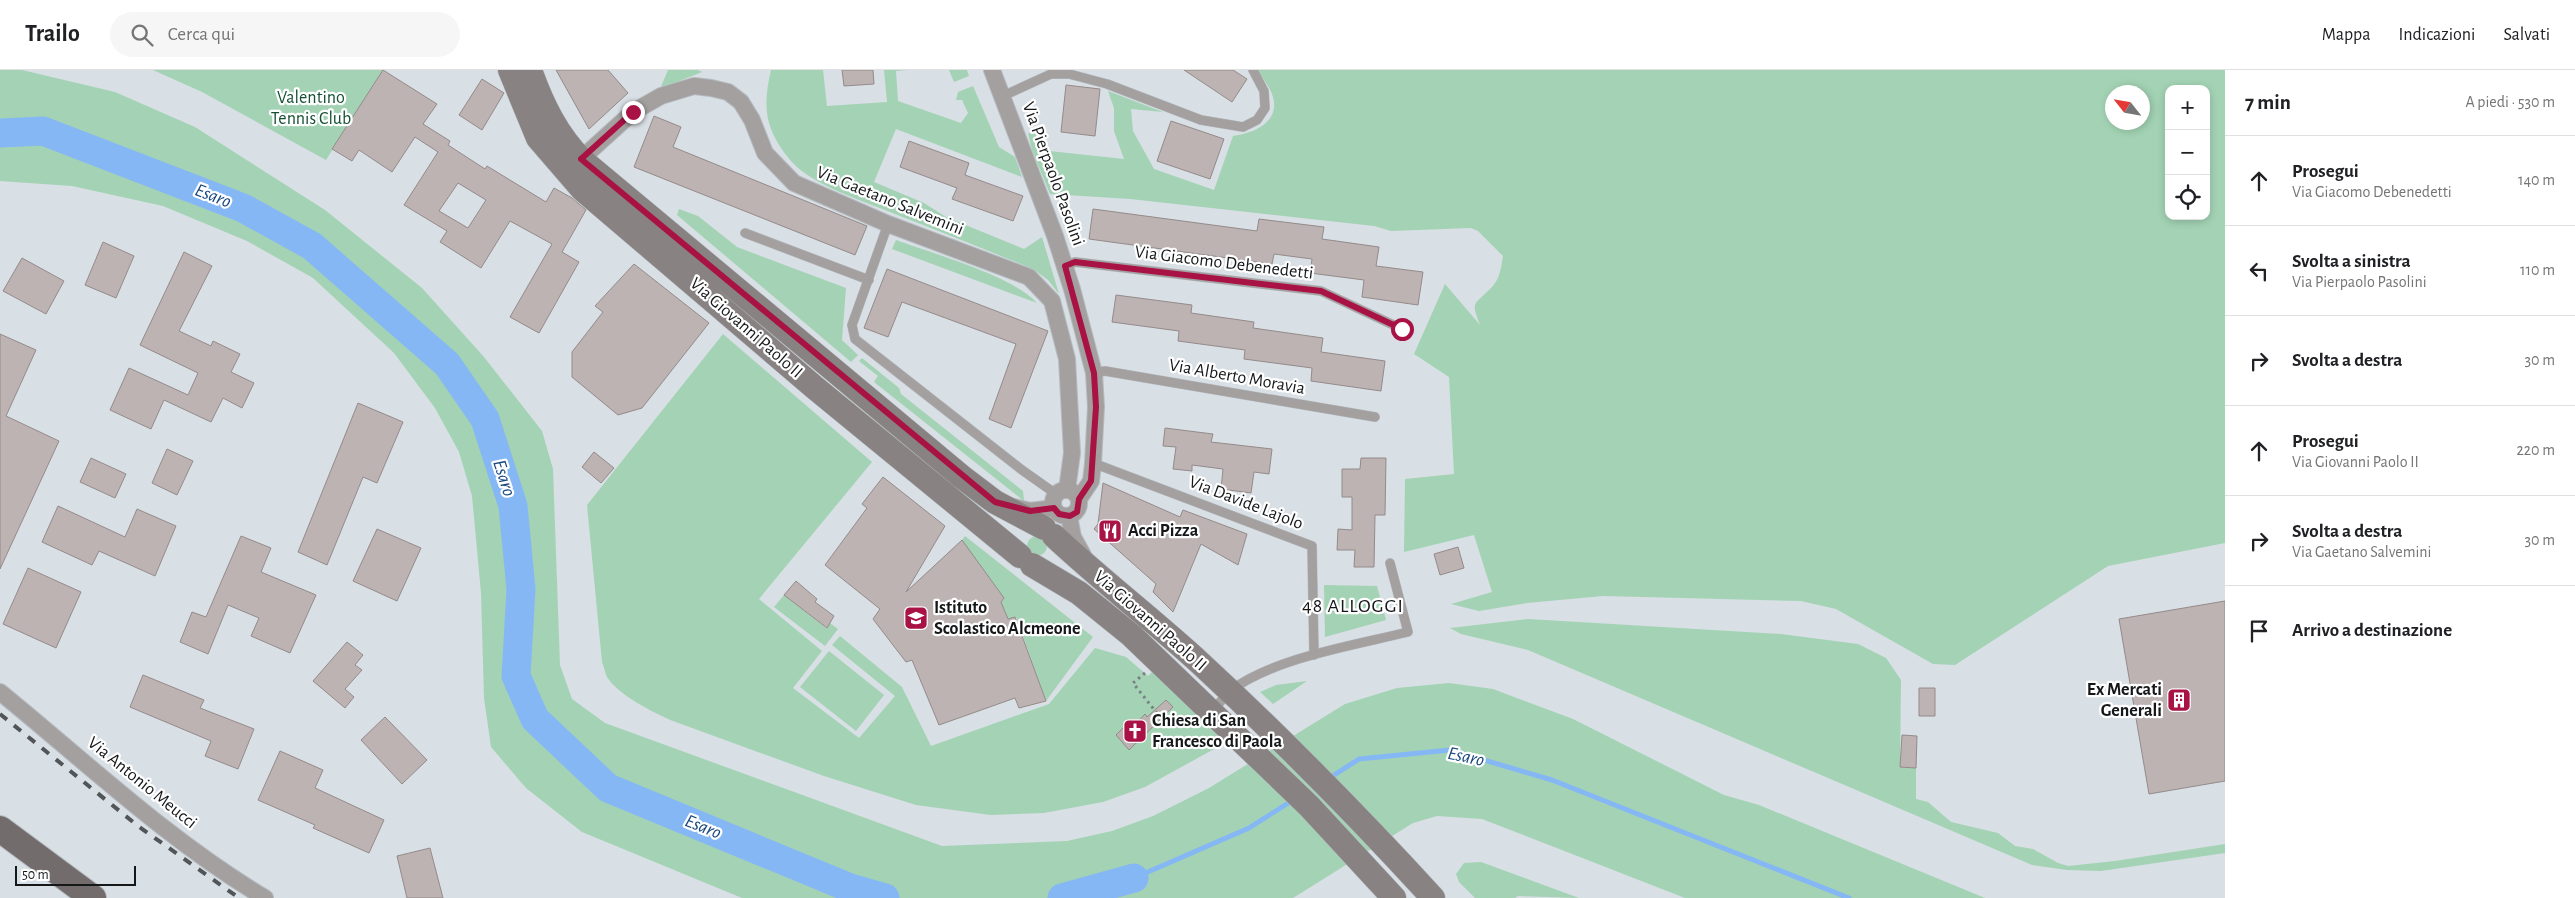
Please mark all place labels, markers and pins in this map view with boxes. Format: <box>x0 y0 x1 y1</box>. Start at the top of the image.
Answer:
restaurant icon: Acci Pizza <box>1097 518 1123 544</box>
place label: Acci Pizza <box>1128 522 1199 540</box>
place label: Istituto Scolastico Alcmeone <box>934 599 1080 638</box>
school or university icon: Istituto Scolastico Alcmeone <box>903 605 929 631</box>
place label: Ex Mercati Generali <box>2087 681 2162 720</box>
building icon: Ex Mercati Generali <box>2166 687 2192 713</box>
place label: Chiesa di San Francesco di Paola <box>1152 712 1282 751</box>
church icon: Chiesa di San Francesco di Paola <box>1122 718 1148 744</box>

